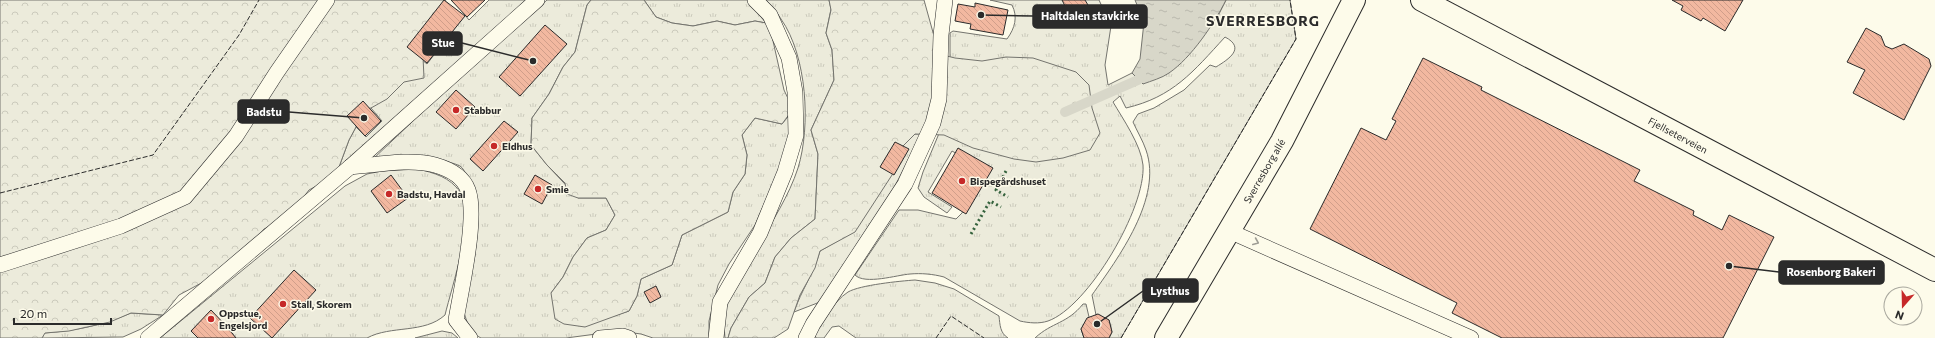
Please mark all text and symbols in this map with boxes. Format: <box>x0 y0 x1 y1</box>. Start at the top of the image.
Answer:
callout: Haltdalen stavkirke <box>1033 5 1147 28</box>
text: Haltdalen stavkirke <box>1041 9 1139 22</box>
district label: SVERRESBORG <box>1206 12 1320 29</box>
callout: Stue <box>423 32 462 55</box>
text: Stue <box>431 36 455 49</box>
callout: Badstu <box>238 100 289 123</box>
place label: Stabbur <box>464 104 501 116</box>
text: Badstu <box>246 105 282 118</box>
marker: Stabbur <box>451 105 461 115</box>
street label: Fjellseterveien <box>1646 114 1710 156</box>
street label: Sverresborg allé <box>1241 137 1287 205</box>
place label: Eldhus <box>502 140 533 152</box>
marker: Eldhus <box>489 141 499 151</box>
place label: Bispegårdshuset <box>970 175 1046 187</box>
marker: Bispegårdshuset <box>957 176 967 186</box>
place label: Smie <box>546 183 569 195</box>
marker: Smie <box>533 184 543 194</box>
place label: Badstu, Havdal <box>397 188 466 200</box>
marker: Badstu, Havdal <box>384 189 394 199</box>
one-way arrow <box>1251 237 1259 245</box>
callout: Rosenborg Bakeri <box>1779 261 1884 284</box>
text: Rosenborg Bakeri <box>1786 265 1876 278</box>
callout: Lysthus <box>1143 279 1198 302</box>
text: Lysthus <box>1150 284 1190 297</box>
north arrow <box>1883 286 1923 326</box>
place label: Stall, Skorem <box>291 298 352 310</box>
marker: Stall, Skorem <box>278 299 288 309</box>
scale bar <box>14 300 111 326</box>
text: 20 m <box>20 306 47 320</box>
place label: Oppstue, Engelsjord <box>219 307 268 331</box>
text: N <box>1893 308 1906 323</box>
marker: Oppstue, Engelsjord <box>206 314 216 324</box>

